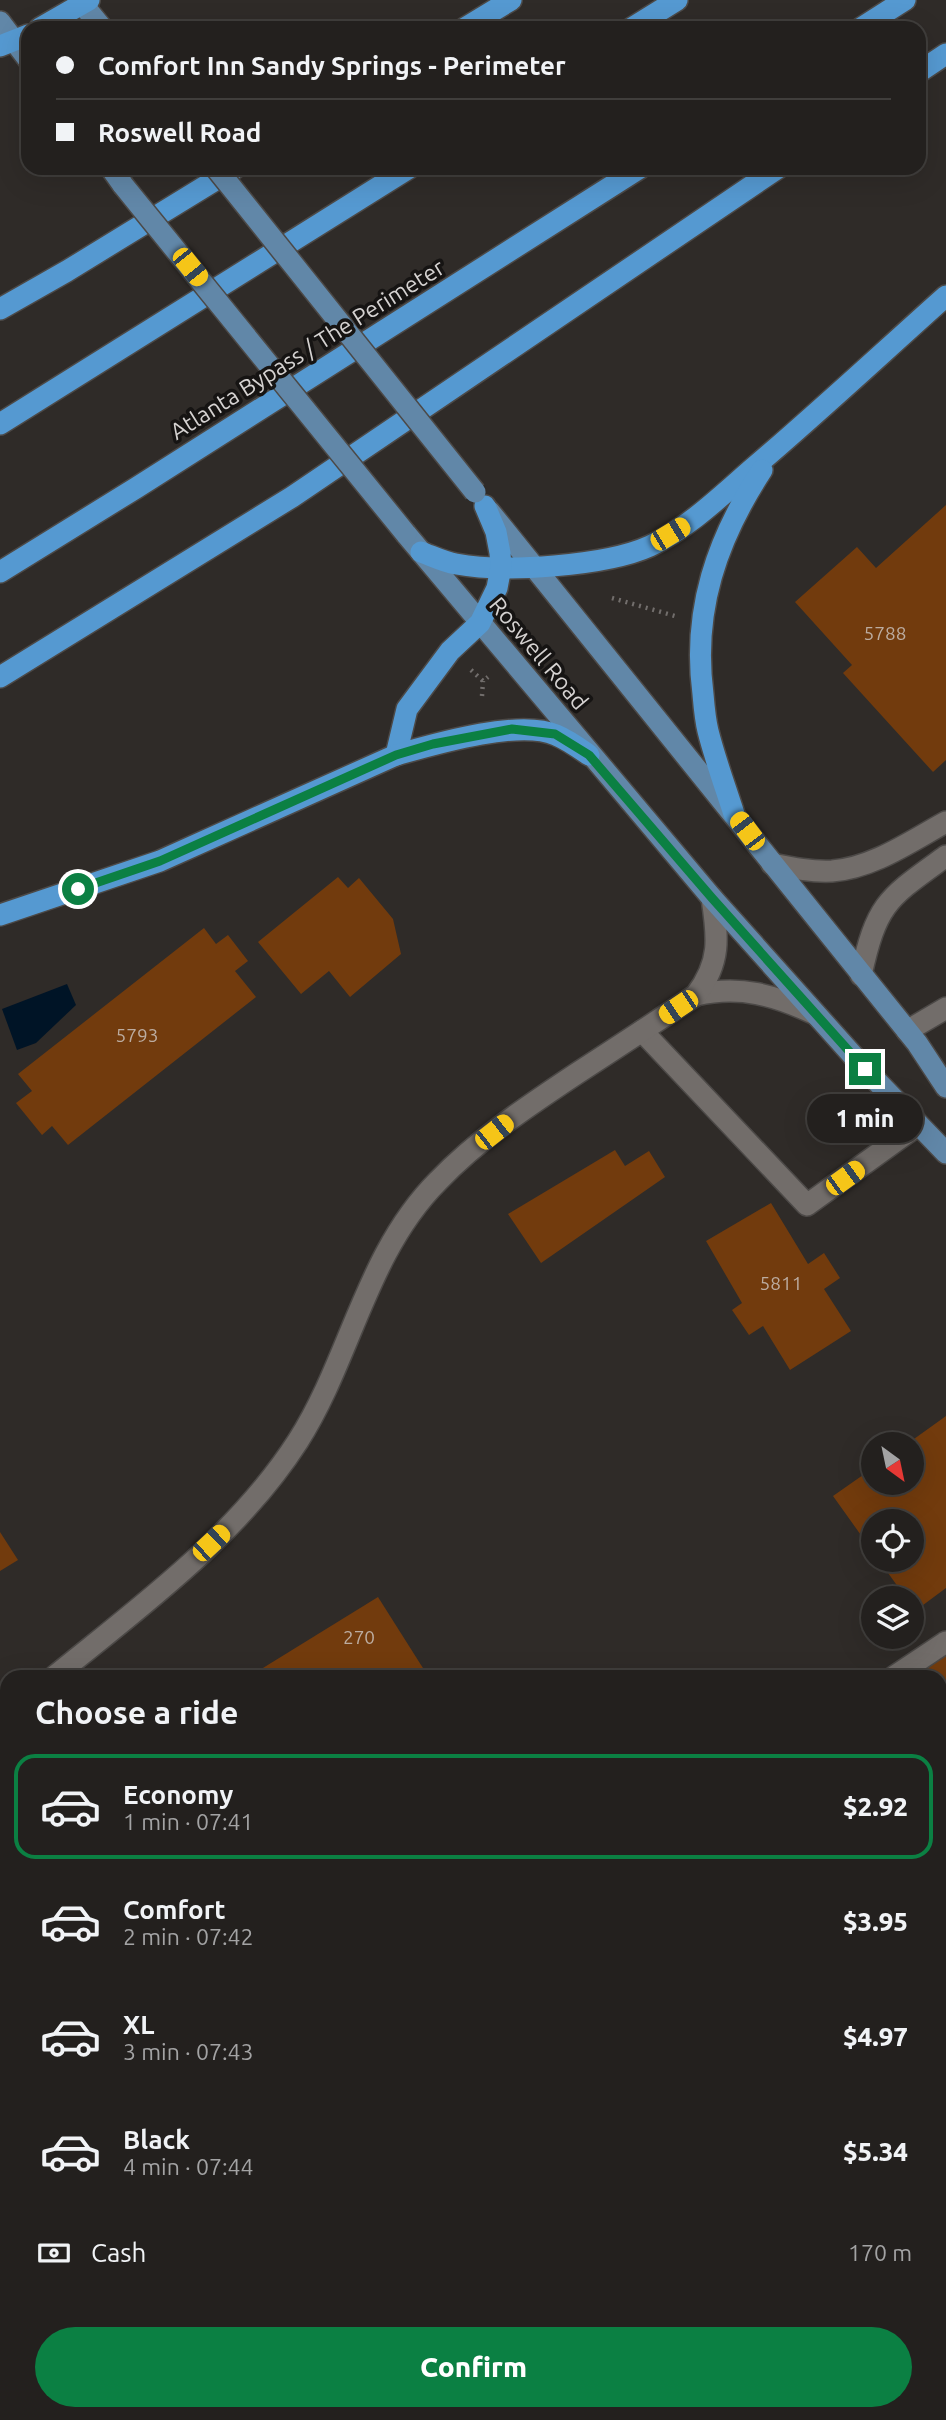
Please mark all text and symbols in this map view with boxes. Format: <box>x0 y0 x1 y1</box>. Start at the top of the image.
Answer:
text: Comfort Inn Sandy Springs - Perimeter <box>98 51 566 80</box>
text: Roswell Road <box>98 118 261 147</box>
car <box>169 244 212 290</box>
street label: Atlanta Bypass / The Perimeter <box>165 254 449 444</box>
car <box>647 514 694 554</box>
street label: Roswell Road <box>485 592 593 714</box>
house number: 5788 <box>864 622 906 644</box>
car <box>726 808 769 854</box>
route start <box>62 873 94 905</box>
car <box>655 987 702 1027</box>
house number: 5793 <box>116 1024 158 1046</box>
route end <box>849 1053 881 1085</box>
callout: 1 min <box>807 1094 923 1142</box>
text: 1 min <box>836 1106 894 1131</box>
car <box>471 1111 518 1153</box>
car <box>822 1157 869 1199</box>
house number: 5811 <box>760 1272 802 1294</box>
north arrow <box>861 1432 924 1494</box>
map controls <box>861 1432 924 1649</box>
button: locate <box>861 1509 924 1572</box>
car <box>189 1521 234 1565</box>
button: layers <box>861 1586 924 1649</box>
house number: 270 <box>343 1626 375 1648</box>
text: Choose a ride <box>35 1694 238 1730</box>
icon: car <box>39 1775 102 1838</box>
text: Economy <box>123 1780 233 1809</box>
text: $2.92 <box>843 1792 908 1821</box>
text: 1 min · 07:41 <box>123 1809 254 1834</box>
icon: car <box>39 1890 102 1953</box>
text: Comfort <box>123 1895 226 1924</box>
text: $3.95 <box>843 1907 908 1936</box>
text: 2 min · 07:42 <box>123 1924 254 1949</box>
icon: car <box>39 2005 102 2068</box>
text: XL <box>123 2010 154 2039</box>
text: $4.97 <box>843 2022 908 2051</box>
text: 3 min · 07:43 <box>123 2039 254 2064</box>
icon: car <box>39 2120 102 2183</box>
text: Black <box>123 2125 190 2154</box>
text: $5.34 <box>843 2137 908 2166</box>
text: 4 min · 07:44 <box>123 2154 254 2179</box>
icon: cash <box>35 2234 73 2272</box>
text: Cash <box>91 2238 146 2267</box>
text: 170 m <box>848 2240 912 2265</box>
button: Confirm <box>35 2327 912 2407</box>

